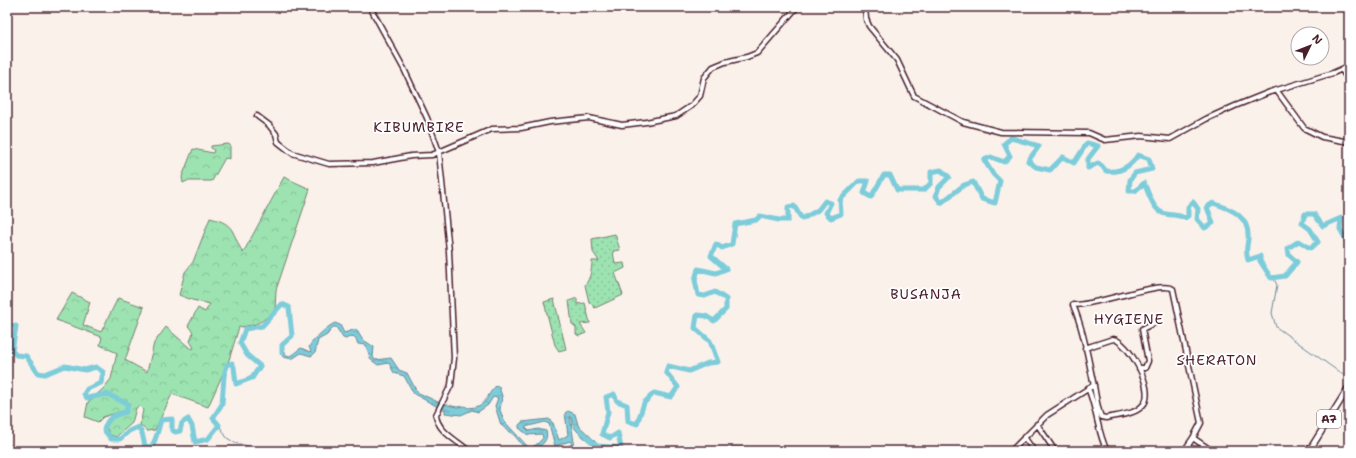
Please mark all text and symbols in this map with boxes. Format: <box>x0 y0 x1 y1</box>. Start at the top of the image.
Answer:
north arrow <box>1290 26 1330 66</box>
text: N <box>1308 31 1326 48</box>
district label: KIBUMBIRE <box>373 118 465 136</box>
district label: BUSANJA <box>890 285 962 303</box>
district label: HYGIENE <box>1094 310 1164 328</box>
district label: SHERATON <box>1176 351 1258 369</box>
road number: A7 <box>1317 410 1341 428</box>

